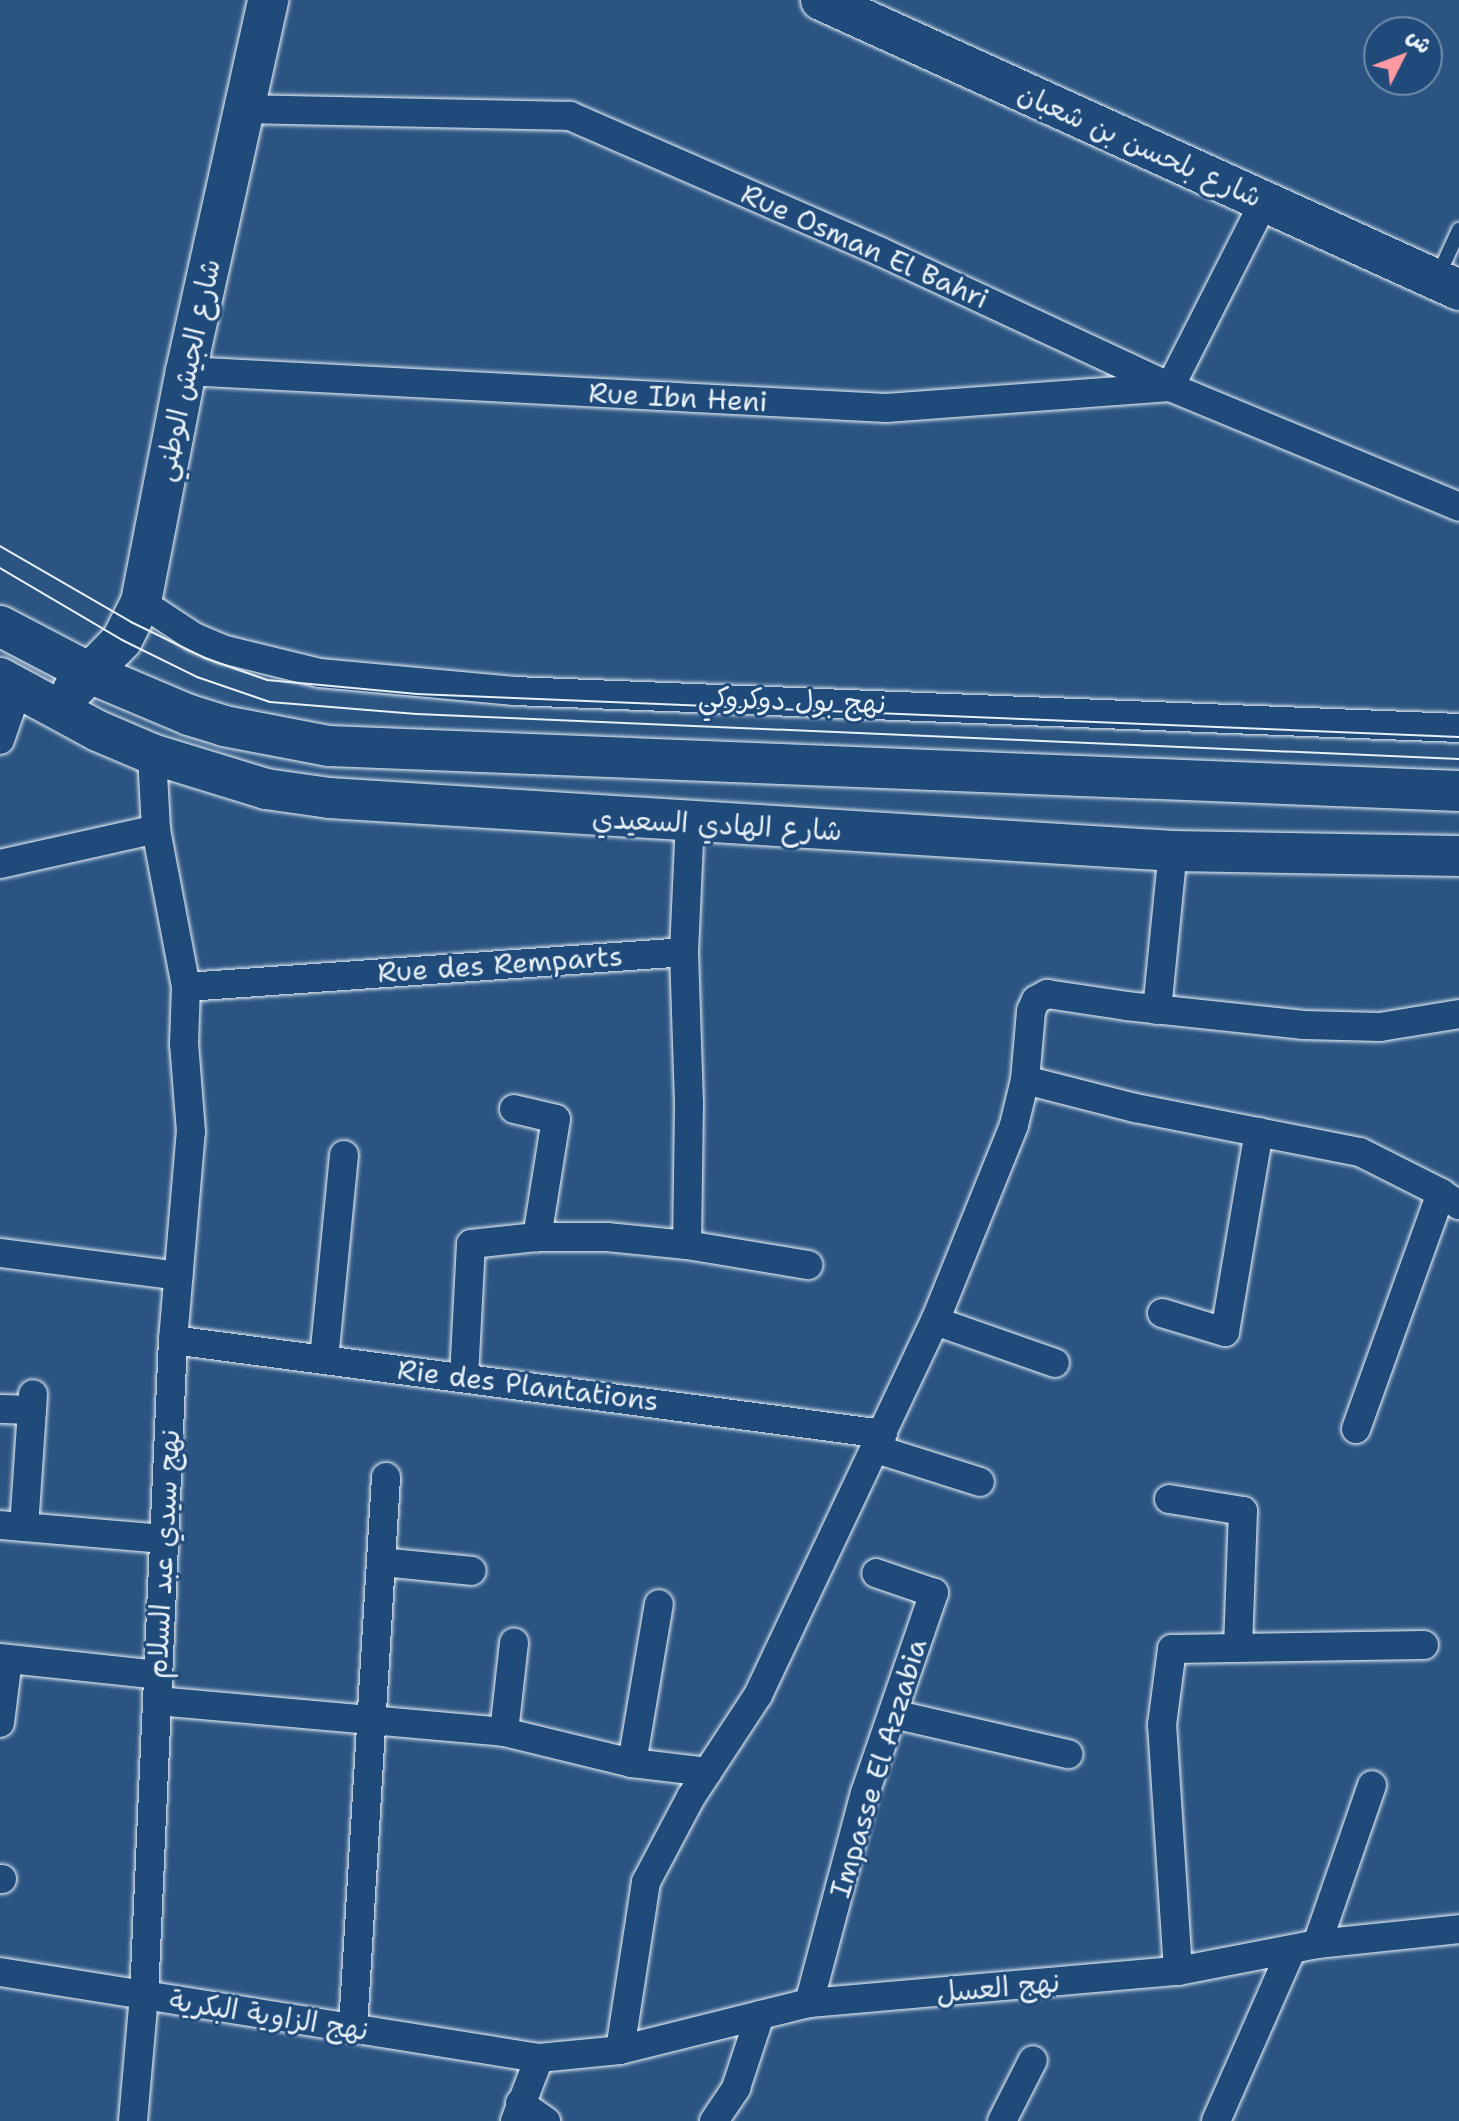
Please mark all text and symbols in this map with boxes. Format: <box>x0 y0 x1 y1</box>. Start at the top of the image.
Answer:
north arrow <box>1363 16 1443 96</box>
text: ش <box>1401 22 1439 60</box>
street label: شارع بلحسن بن شعبان <box>1013 76 1267 214</box>
street label: Rue Osman El Bahri <box>736 176 994 316</box>
street label: شارع الجيش الوطني <box>147 256 227 484</box>
street label: Rue Ibn Heni <box>588 376 768 418</box>
street label: نهج بول دوكروكي <box>697 680 887 720</box>
street label: شارع الهادي السعيدي <box>591 801 843 847</box>
street label: Rue des Remparts <box>376 939 624 989</box>
street label: Rie des Plantations <box>396 1352 660 1418</box>
street label: نهج سيدي عبد السلام <box>140 1429 186 1679</box>
street label: Impasse El Azzabia <box>823 1634 933 1902</box>
street label: نهج العسل <box>935 1965 1061 2009</box>
street label: نهج الزاوية البكرية <box>167 1983 371 2047</box>

